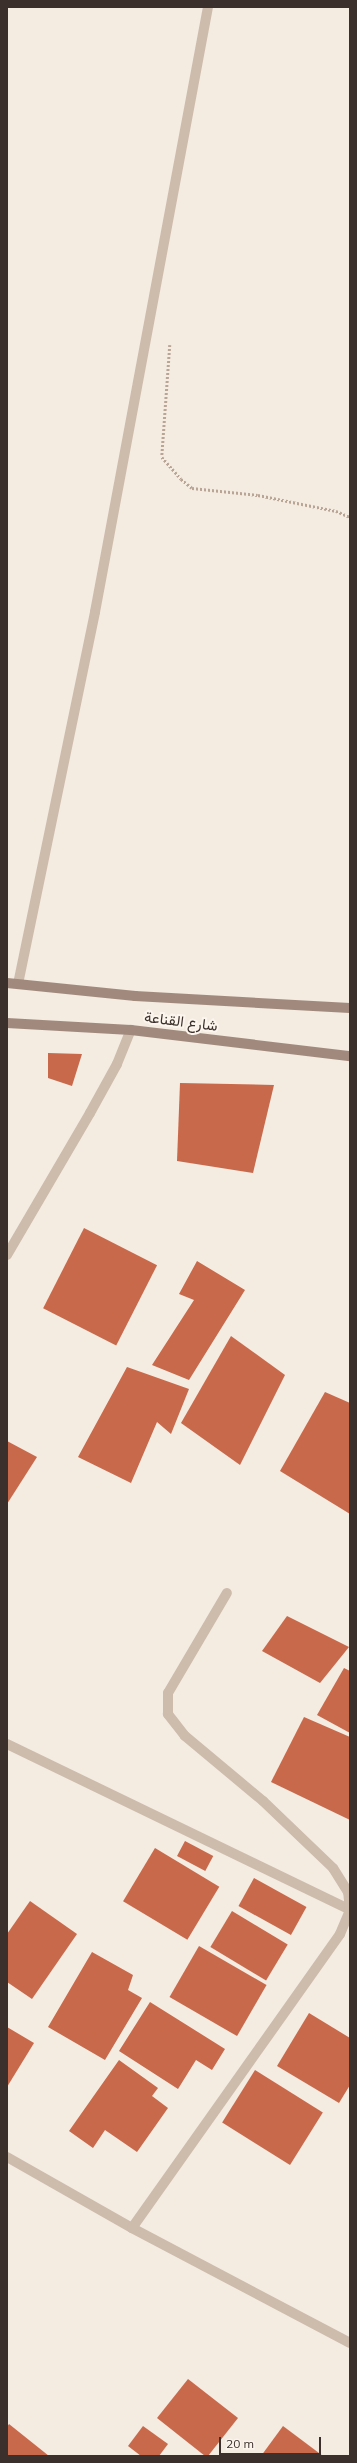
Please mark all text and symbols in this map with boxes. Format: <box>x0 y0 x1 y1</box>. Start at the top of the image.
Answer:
street label: شارع القناعة <box>143 1008 219 1034</box>
scale bar <box>221 2429 323 2455</box>
text: 20 m <box>226 2436 254 2451</box>

